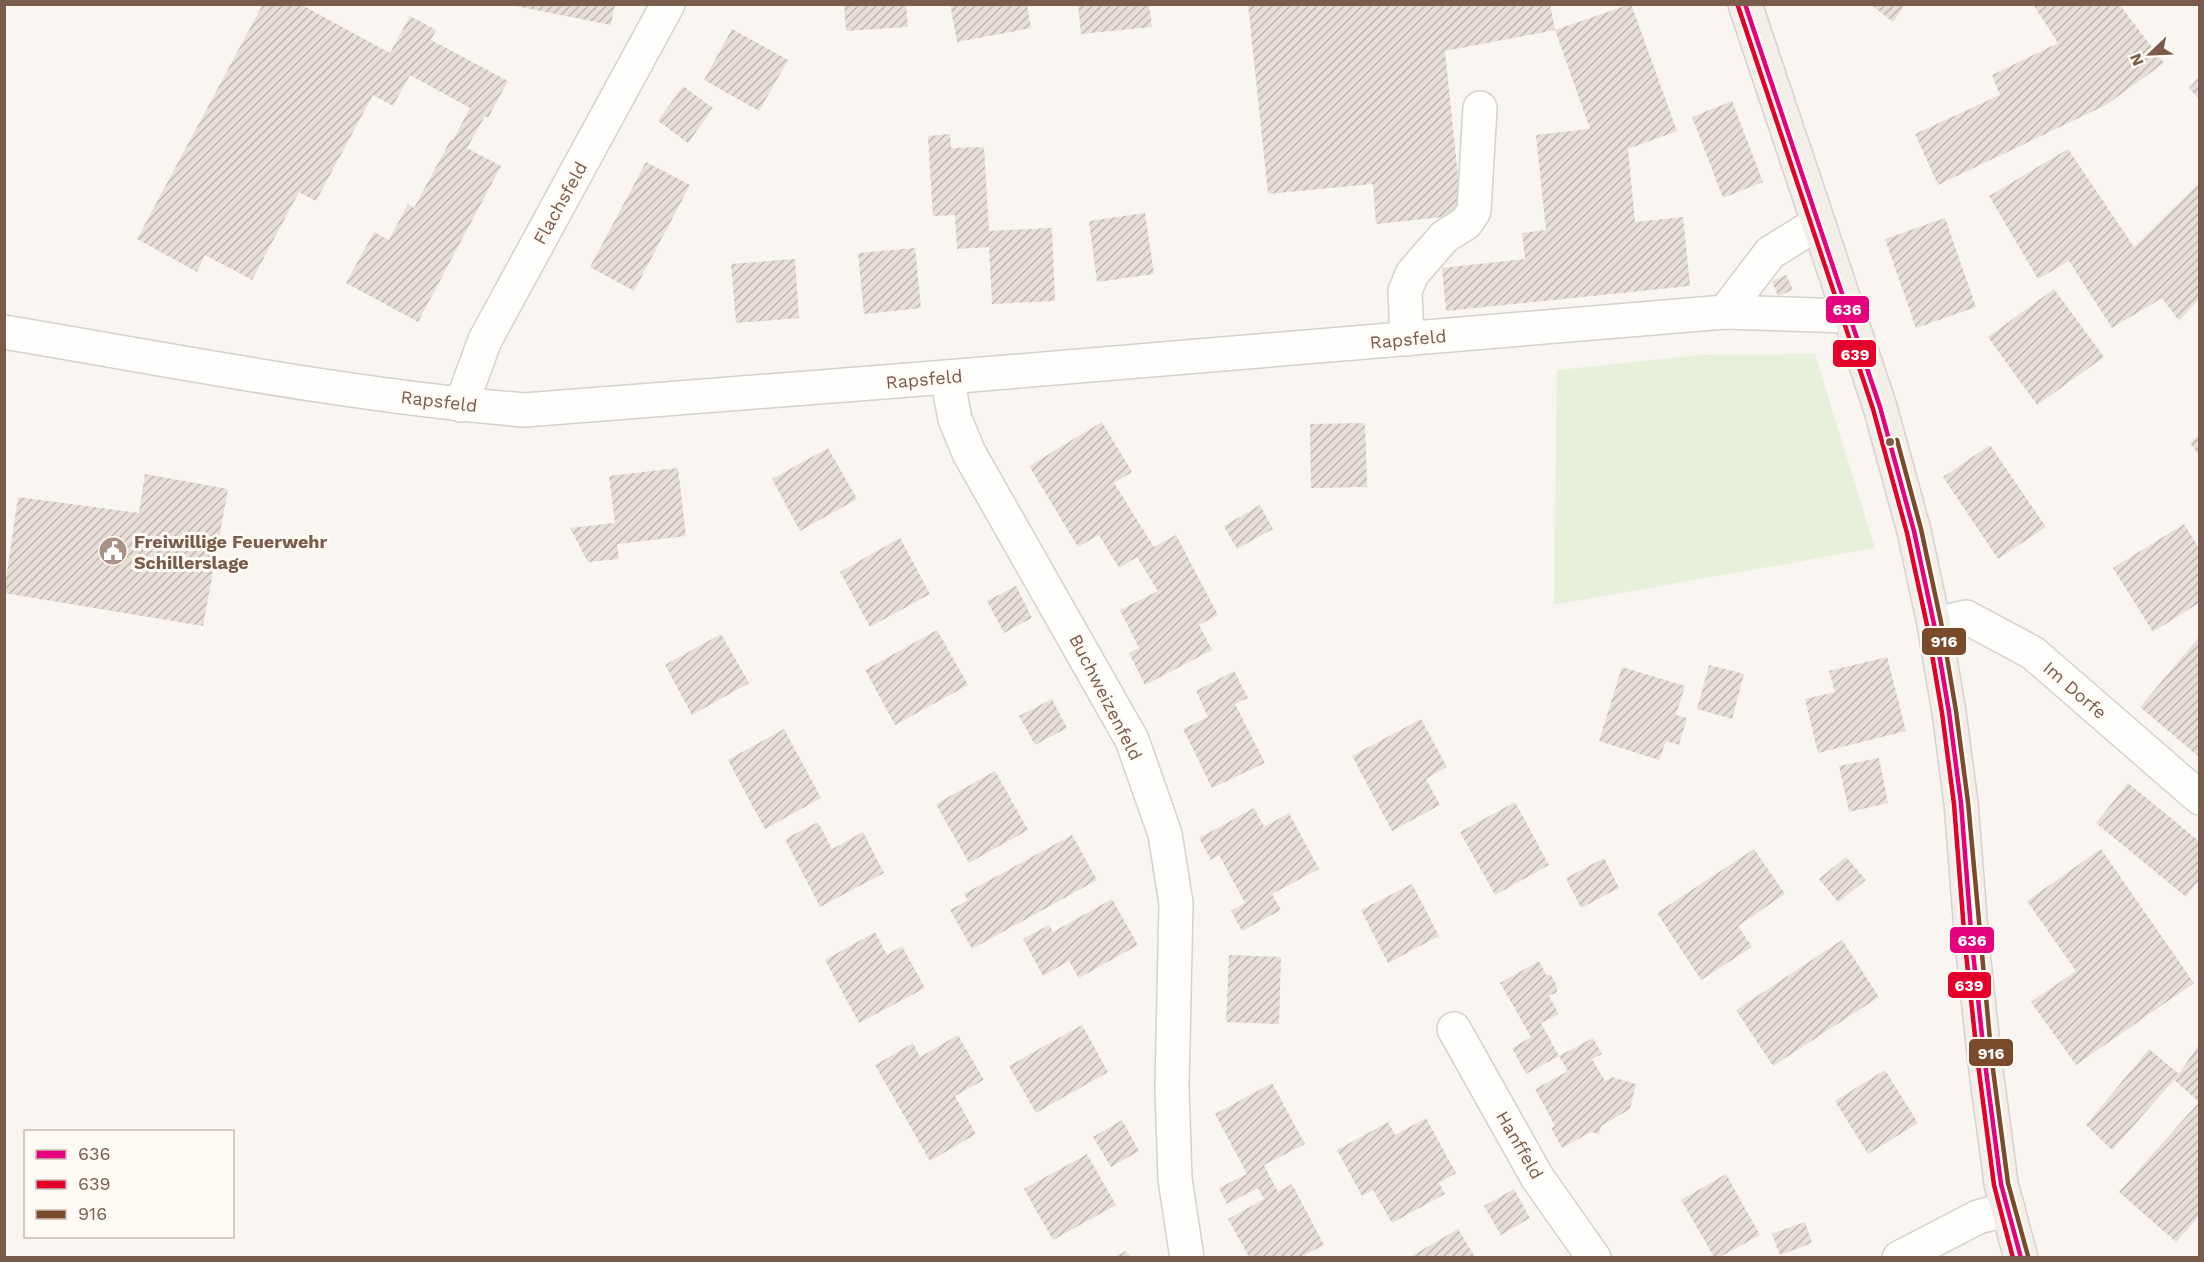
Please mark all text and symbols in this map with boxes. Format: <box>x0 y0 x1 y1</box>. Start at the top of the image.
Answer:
north arrow <box>2120 24 2180 84</box>
text: N <box>2126 50 2148 69</box>
street label: Flachsfeld <box>529 158 591 248</box>
line badge: 636 <box>1825 295 1870 324</box>
text: 636 <box>1832 300 1862 319</box>
street label: Rapsfeld <box>1369 325 1447 353</box>
line badge: 639 <box>1832 339 1877 368</box>
text: 639 <box>1840 345 1870 364</box>
street label: Rapsfeld <box>885 365 963 393</box>
street label: Rapsfeld <box>400 386 478 416</box>
unlabelled marker <box>1884 436 1896 448</box>
place label: Freiwillige Feuerwehr Schillerslage <box>134 531 327 573</box>
public building icon: Freiwillige Feuerwehr Schillerslage <box>97 535 129 567</box>
line badge: 916 <box>1921 627 1967 656</box>
street label: Buchweizenfeld <box>1065 630 1147 764</box>
text: 916 <box>1931 632 1957 651</box>
street label: Im Dorfe <box>2039 657 2111 723</box>
line badge: 636 <box>1949 926 1995 954</box>
text: 636 <box>1957 931 1987 950</box>
line badge: 639 <box>1947 971 1992 999</box>
text: 639 <box>1954 976 1984 995</box>
line badge: 916 <box>1968 1038 2014 1067</box>
text: 916 <box>1978 1044 2004 1063</box>
street label: Hanffeld <box>1492 1107 1548 1183</box>
legend <box>24 1130 234 1238</box>
text: 636 <box>78 1143 110 1164</box>
text: 639 <box>78 1173 111 1194</box>
text: 916 <box>78 1203 107 1224</box>

